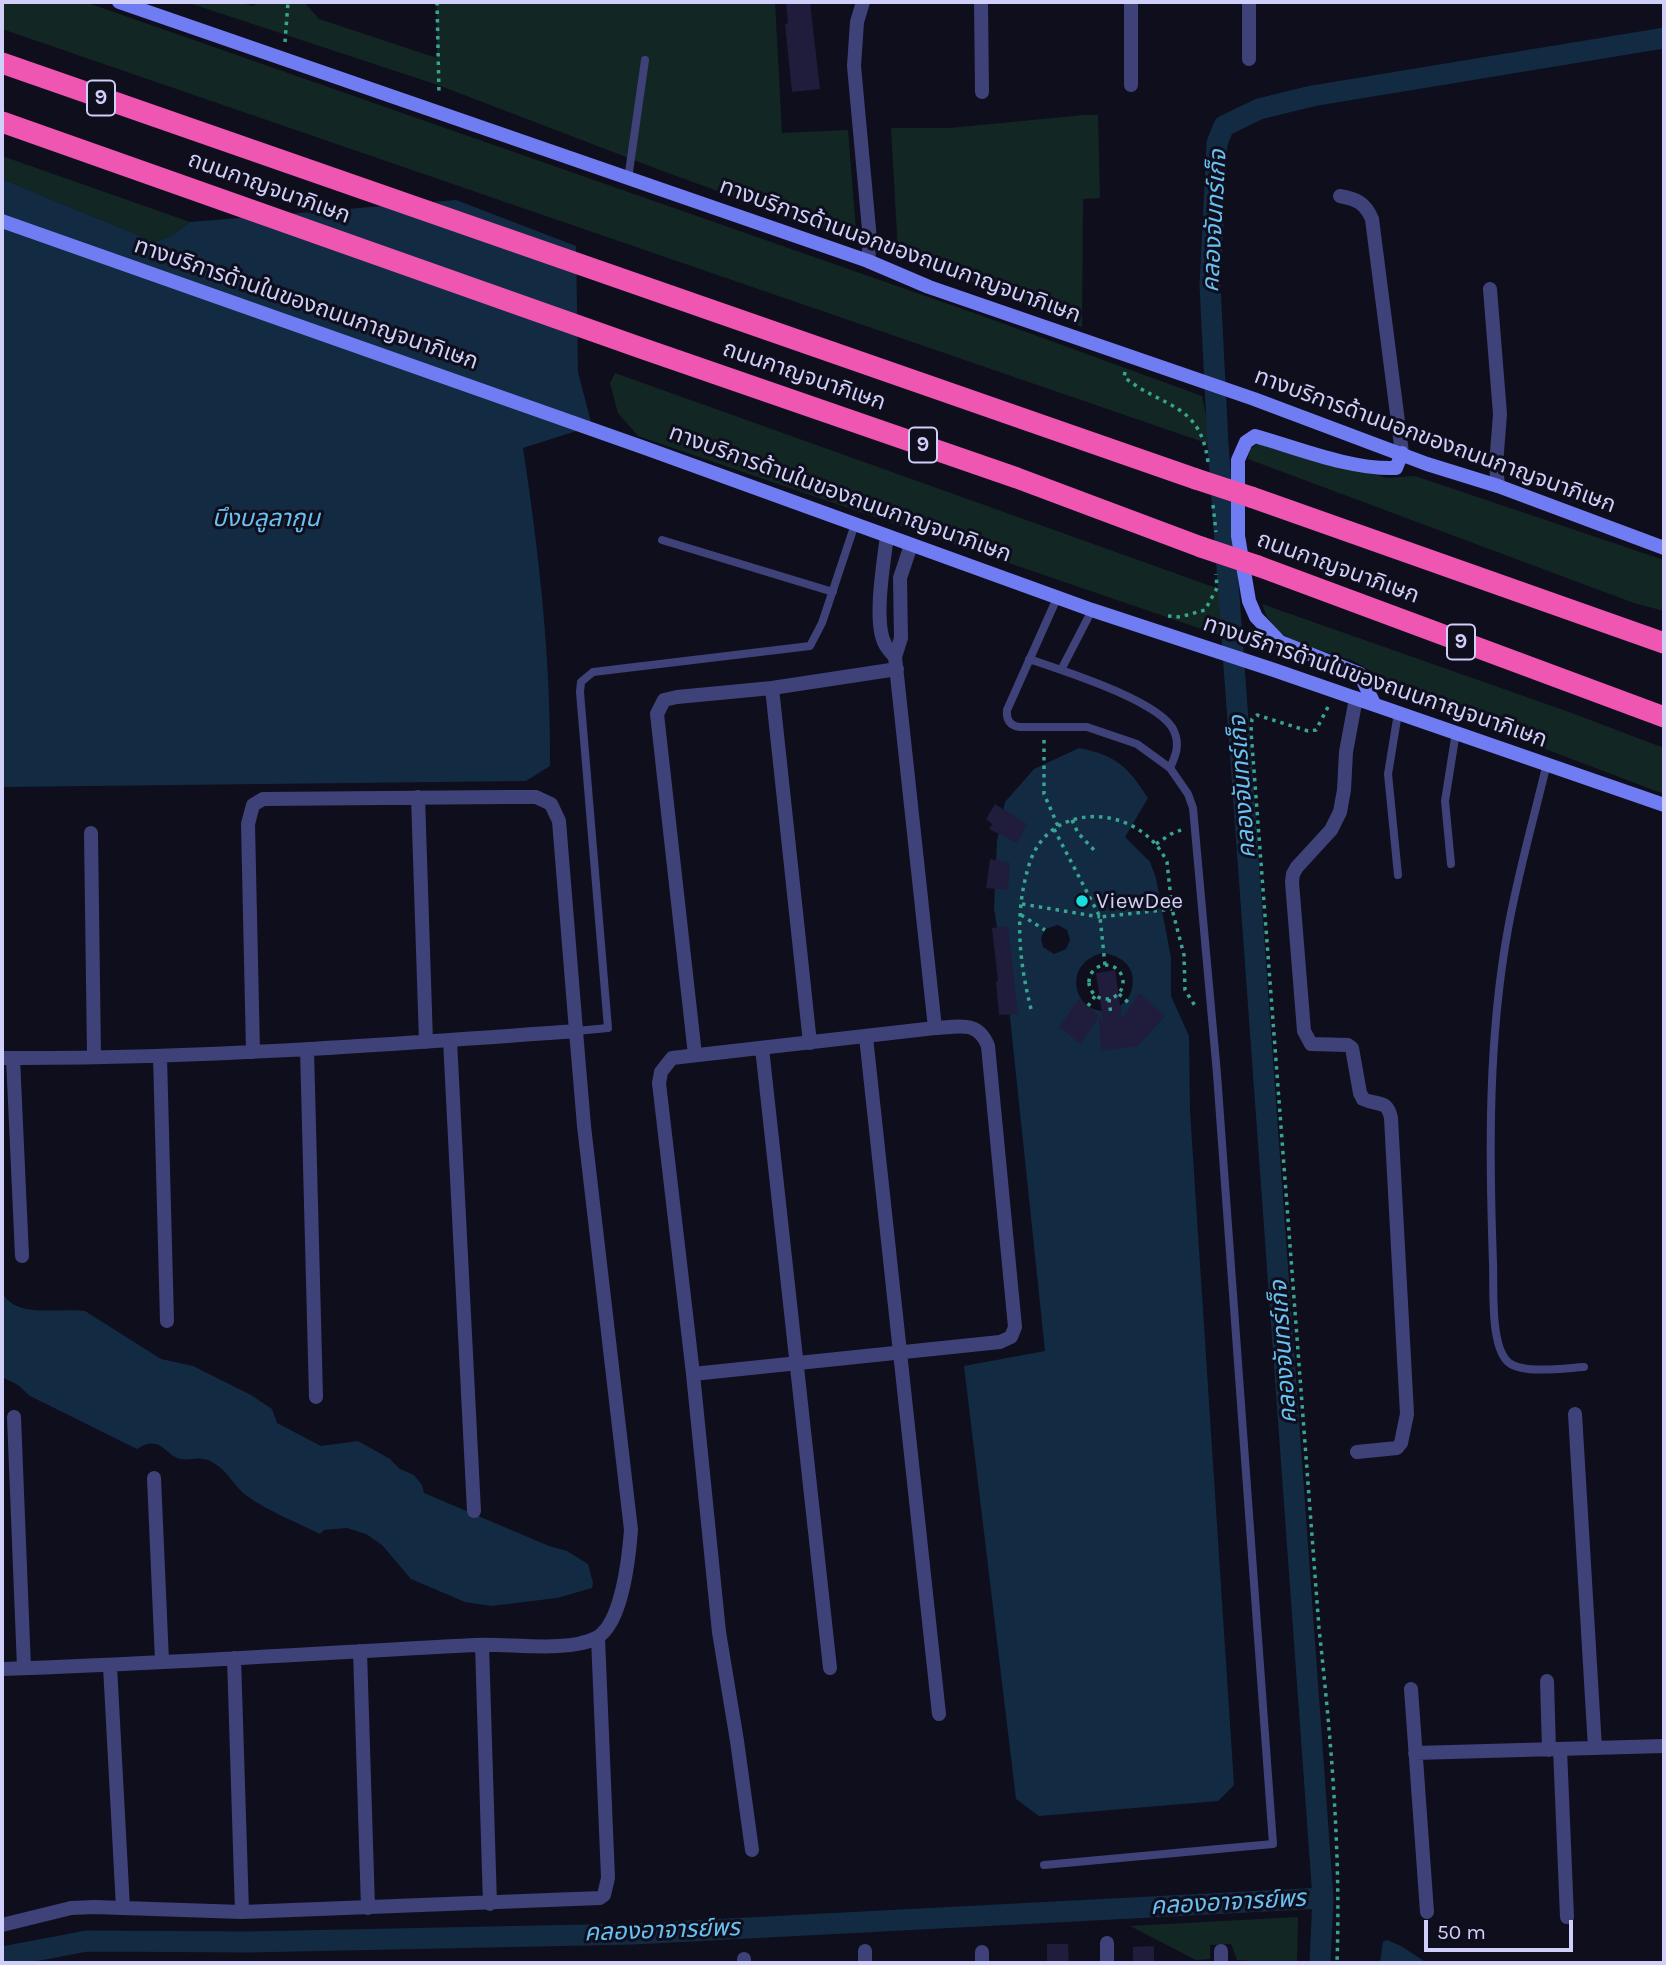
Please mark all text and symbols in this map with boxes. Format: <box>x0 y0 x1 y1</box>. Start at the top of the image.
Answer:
road number: 9 <box>87 80 115 116</box>
street label: ถนนกาญจนาภิเษก <box>184 146 354 230</box>
water label: คลองจันทร์เก็จ <box>1197 149 1233 293</box>
street label: ทางบริการด้านนอกของถนนกาญจนาภิเษก <box>715 173 1085 329</box>
street label: ทางบริการด้านในของถนนกาญจนาภิเษก <box>130 232 482 376</box>
street label: ถนนกาญจนาภิเษก <box>719 335 889 417</box>
street label: ทางบริการด้านนอกของถนนกาญจนาภิเษก <box>1250 363 1620 519</box>
street label: ทางบริการด้านในของถนนกาญจนาภิเษก <box>665 419 1015 569</box>
road number: 9 <box>909 428 937 462</box>
water label: บึงบลูลากูน <box>212 505 320 533</box>
street label: ถนนกาญจนาภิเษก <box>1253 526 1423 610</box>
street label: ทางบริการด้านในของถนนกาญจนาภิเษก <box>1199 610 1551 754</box>
road number: 9 <box>1447 624 1475 660</box>
water label: คลองจันทร์เก็จ <box>1224 715 1262 859</box>
place label: ViewDee <box>1096 887 1183 915</box>
marker: ViewDee <box>1074 893 1090 909</box>
water label: คลองจันทร์เก็จ <box>1265 1280 1303 1424</box>
water label: คลองอาจารย์พร <box>1150 1885 1306 1921</box>
scale bar <box>1428 1906 1577 1950</box>
water label: คลองอาจารย์พร <box>584 1914 740 1948</box>
text: 50 m <box>1437 1920 1486 1944</box>

